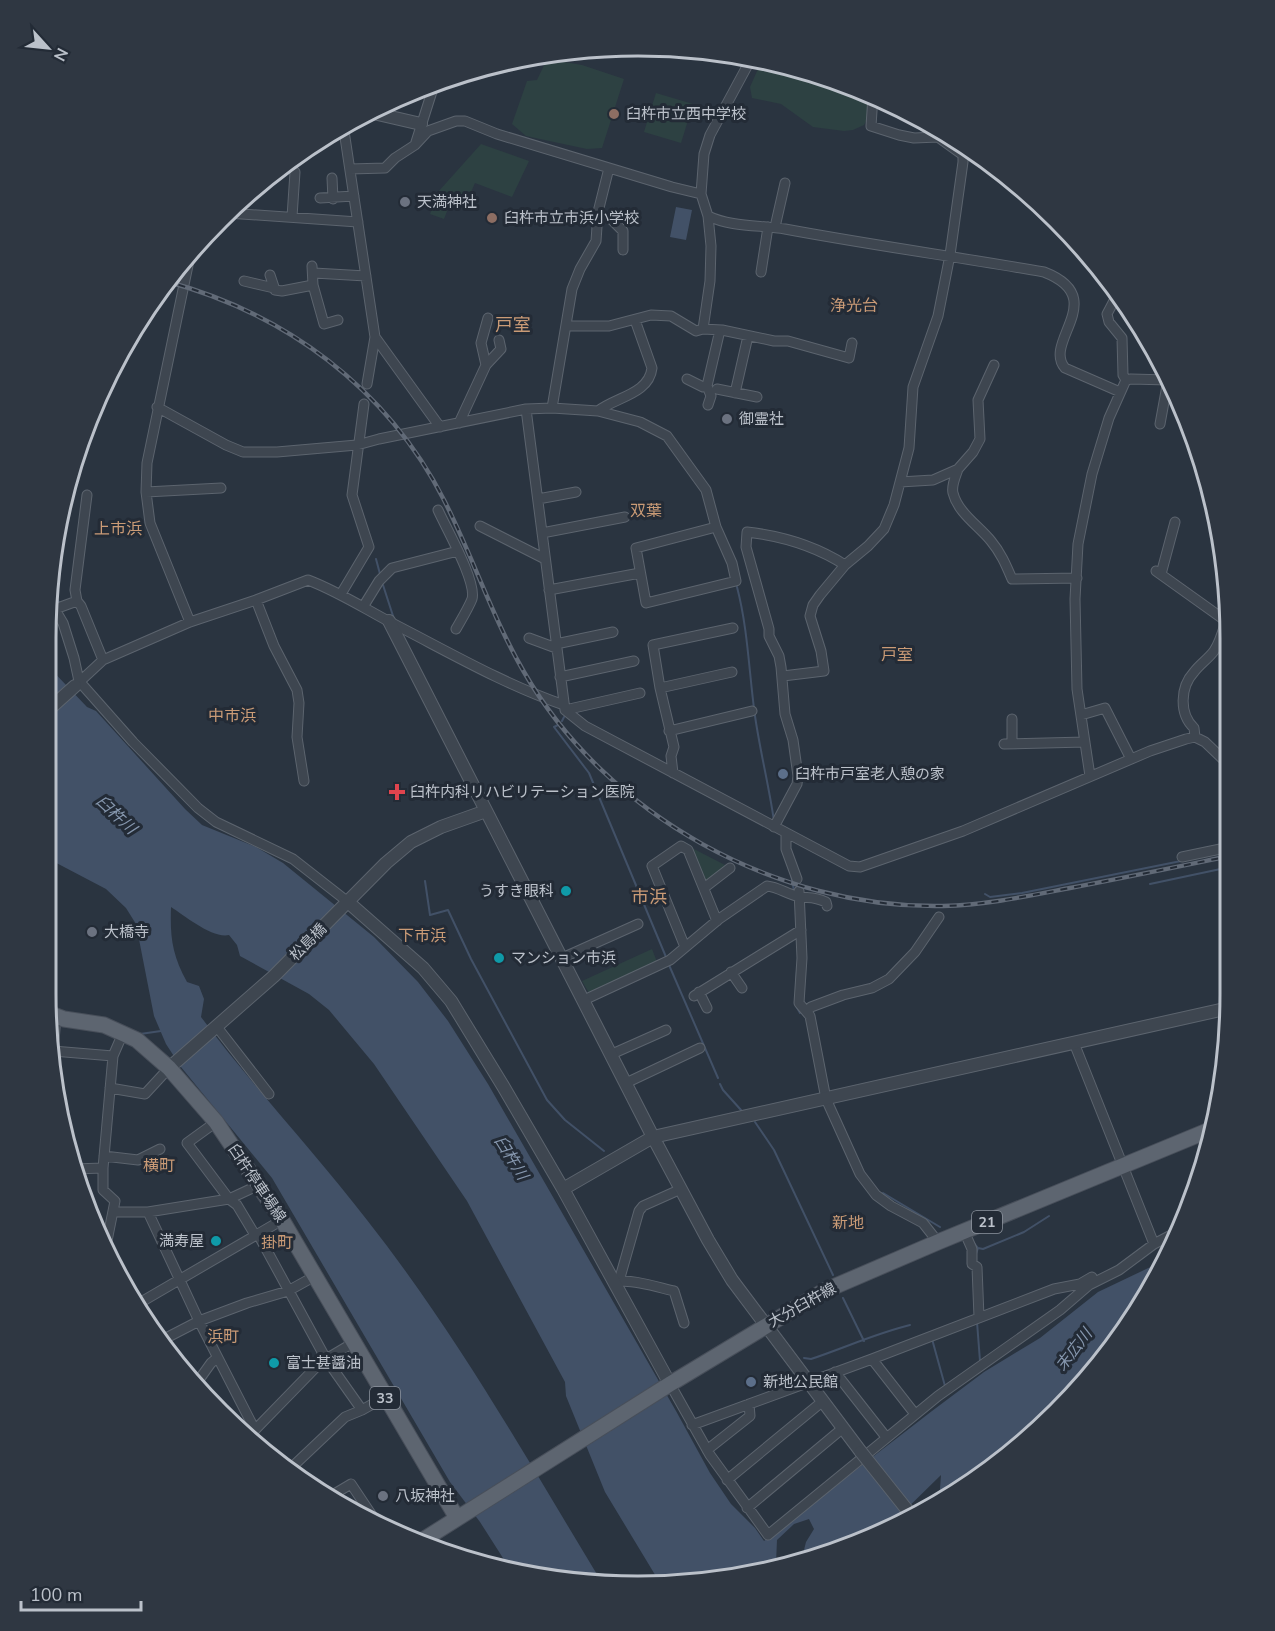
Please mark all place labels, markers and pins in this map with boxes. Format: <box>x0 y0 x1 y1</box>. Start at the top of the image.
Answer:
place label: 臼杵市立西中学校 <box>626 104 746 124</box>
marker: 臼杵市立西中学校 <box>607 107 621 121</box>
place label: 天満神社 <box>417 192 477 212</box>
marker: 天満神社 <box>398 195 412 209</box>
place label: 臼杵市立市浜小学校 <box>504 208 639 228</box>
marker: 臼杵市立市浜小学校 <box>485 211 499 225</box>
place label: 御霊社 <box>739 409 784 429</box>
marker: 御霊社 <box>720 412 734 426</box>
place label: 臼杵市戸室老人憩の家 <box>795 764 945 784</box>
marker: 臼杵市戸室老人憩の家 <box>776 767 790 781</box>
place label: 臼杵内科リハビリテーション医院 <box>410 782 635 802</box>
marker: 臼杵内科リハビリテーション医院 <box>388 783 406 801</box>
place label: うすき眼科 <box>479 881 554 901</box>
marker: うすき眼科 <box>559 884 573 898</box>
place label: 大橋寺 <box>104 922 149 942</box>
marker: 大橋寺 <box>85 925 99 939</box>
place label: マンション市浜 <box>511 948 616 968</box>
marker: マンション市浜 <box>492 951 506 965</box>
place label: 満寿屋 <box>159 1231 204 1251</box>
marker: 満寿屋 <box>209 1234 223 1248</box>
place label: 富士甚醤油 <box>286 1353 361 1373</box>
marker: 富士甚醤油 <box>267 1356 281 1370</box>
place label: 新地公民館 <box>763 1372 838 1392</box>
marker: 新地公民館 <box>744 1375 758 1389</box>
place label: 八坂神社 <box>395 1486 455 1506</box>
marker: 八坂神社 <box>376 1489 390 1503</box>

